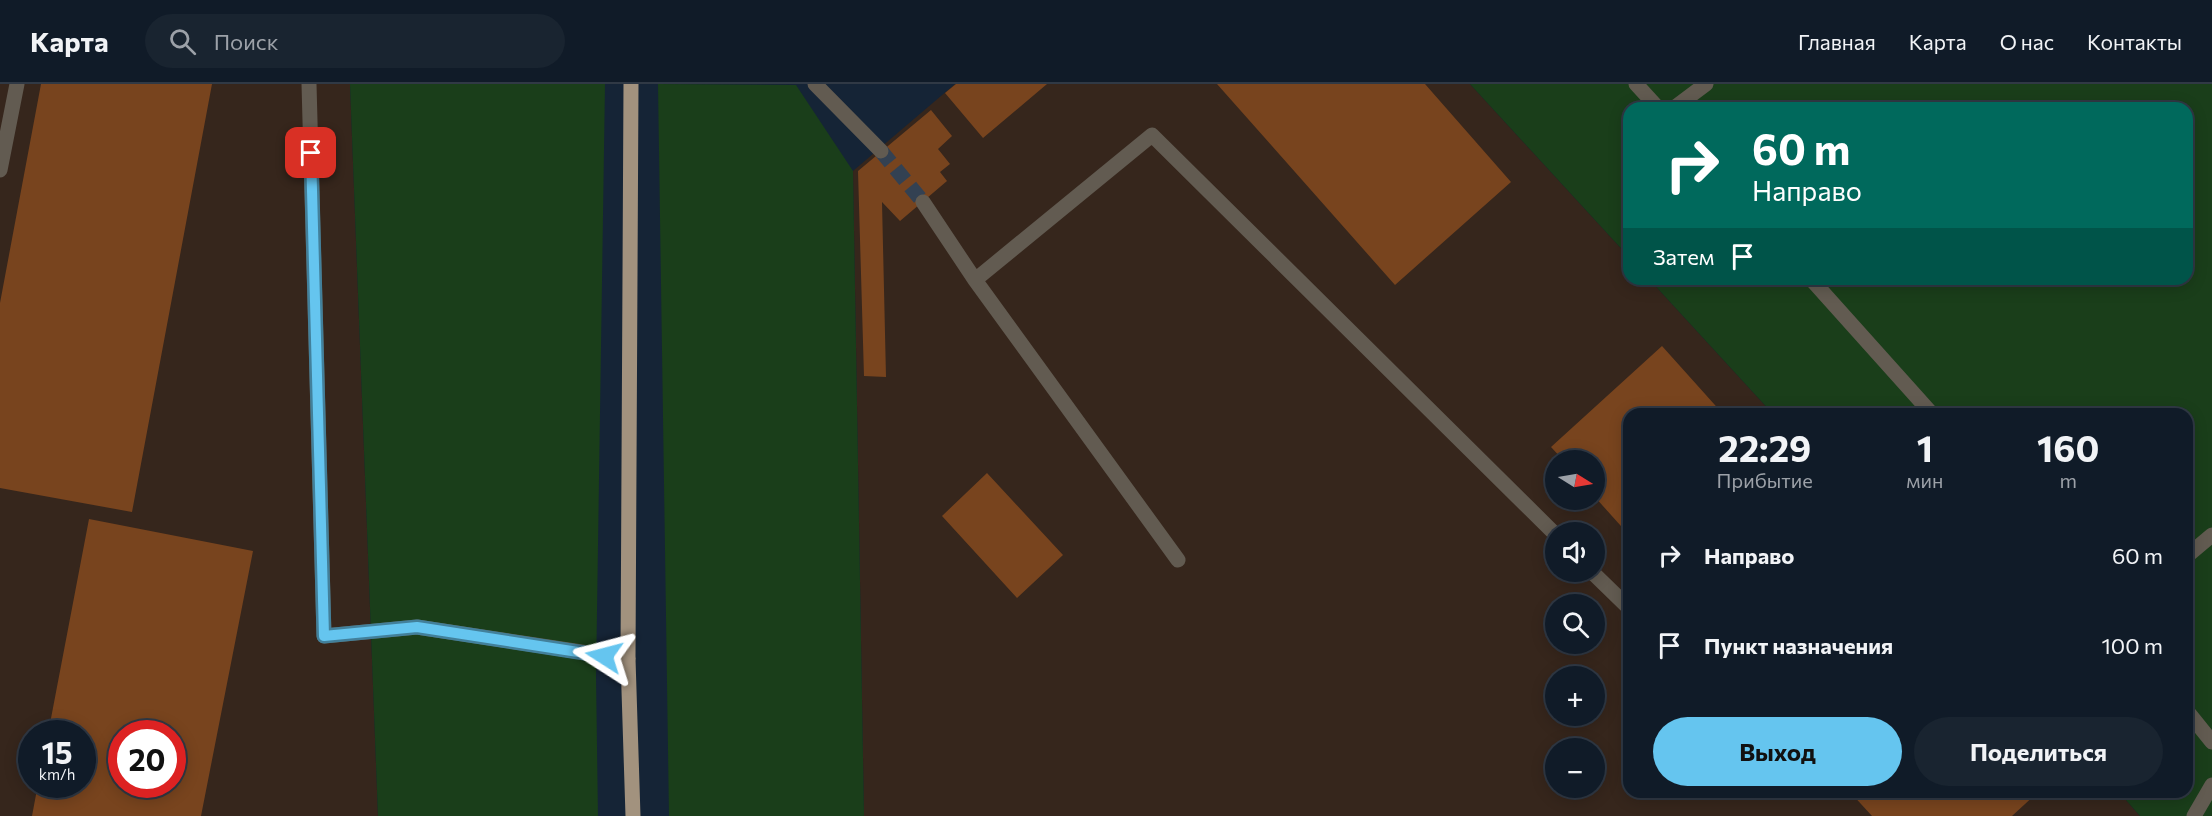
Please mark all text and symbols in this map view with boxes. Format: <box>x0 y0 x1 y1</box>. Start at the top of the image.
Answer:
search box <box>145 14 565 68</box>
text: Карта <box>30 24 109 58</box>
icon: search <box>166 25 199 58</box>
text: Поиск <box>214 28 278 55</box>
text: Главная <box>1798 29 1876 54</box>
text: Карта <box>1909 29 1967 54</box>
text: О нас <box>2000 29 2054 54</box>
text: Контакты <box>2087 29 2182 54</box>
text: 60 m <box>1752 122 1851 174</box>
icon: right <box>1653 126 1731 204</box>
pin <box>285 127 336 178</box>
icon: arrive <box>294 136 327 169</box>
text: Направо <box>1752 174 1862 207</box>
icon: arrive <box>1726 240 1759 273</box>
text: Затем <box>1653 243 1714 270</box>
text: 22:29 <box>1718 425 1811 469</box>
text: 1 <box>1917 425 1933 469</box>
text: 160 <box>2037 425 2099 469</box>
north arrow <box>1545 450 1605 510</box>
map controls <box>1545 450 1605 798</box>
text: Прибытие <box>1717 468 1813 492</box>
text: мин <box>1906 468 1943 492</box>
text: m <box>2059 468 2077 492</box>
button: sound <box>1545 522 1605 582</box>
icon: right <box>1653 539 1686 572</box>
text: Направо <box>1704 542 1794 569</box>
text: 60 m <box>2112 542 2163 569</box>
button: search <box>1545 594 1605 654</box>
position arrow <box>572 624 636 688</box>
icon: arrive <box>1653 629 1686 662</box>
text: Пункт назначения <box>1704 632 1893 659</box>
text: 100 m <box>2101 632 2163 659</box>
button: + <box>1545 666 1605 726</box>
button: Выход <box>1653 717 1902 786</box>
button: Поделиться <box>1914 717 2163 786</box>
speed limit sign: 20 <box>108 720 186 798</box>
text: 15 <box>41 733 73 770</box>
button: − <box>1545 738 1605 798</box>
text: km/h <box>39 765 75 783</box>

